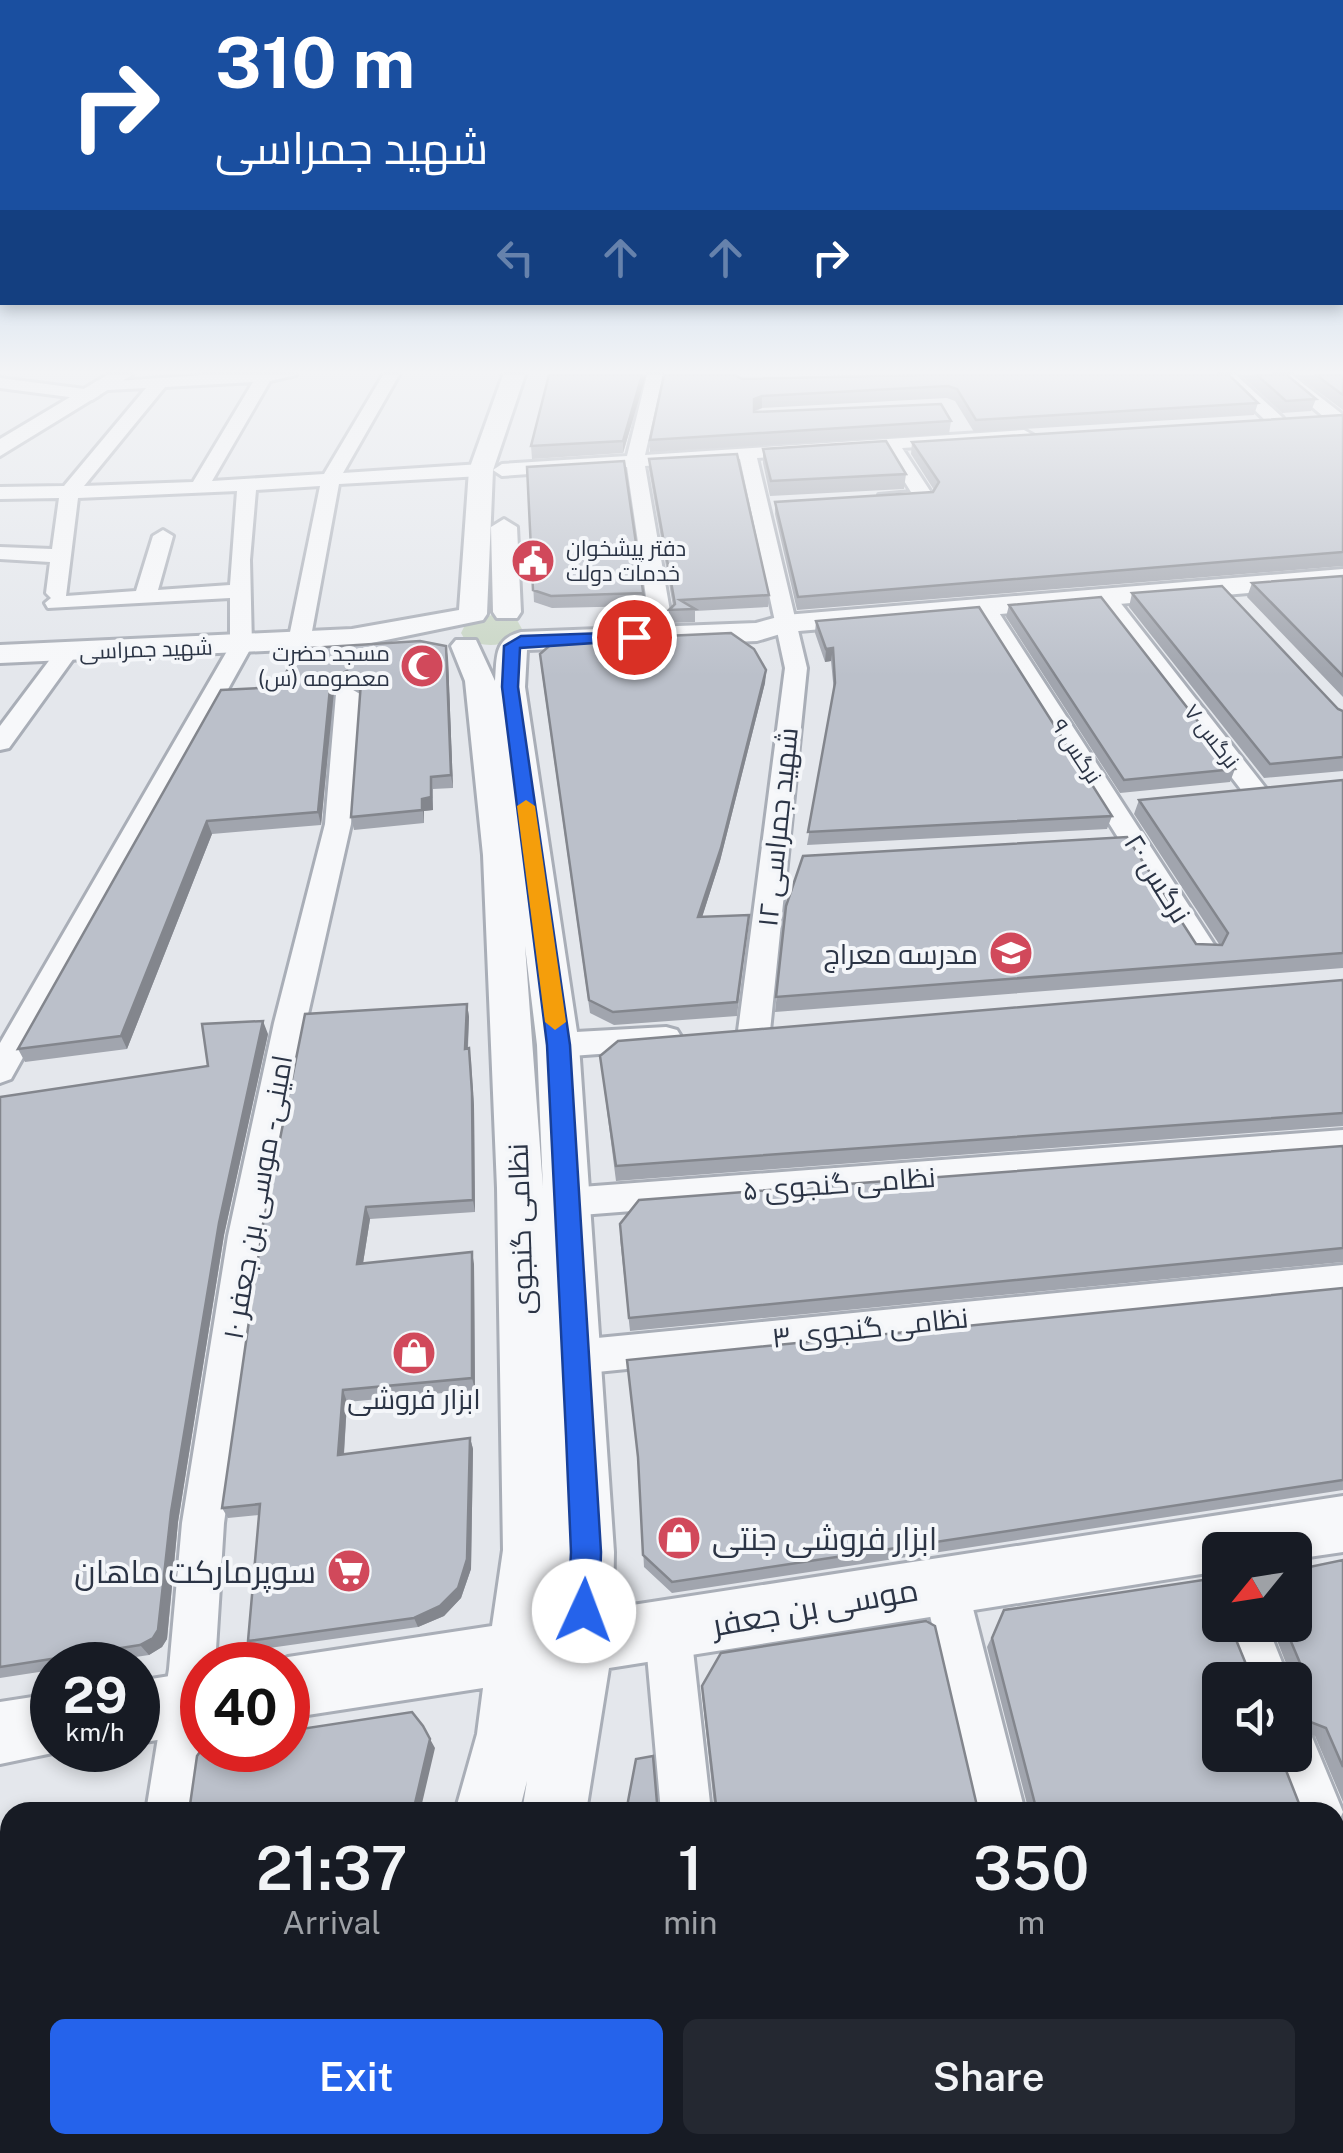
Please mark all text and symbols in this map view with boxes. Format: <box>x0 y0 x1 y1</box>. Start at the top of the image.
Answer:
text: 310 m <box>215 21 415 104</box>
icon: right <box>50 40 180 170</box>
text: شهید جمراسی <box>215 121 488 174</box>
icon: left <box>488 230 543 285</box>
icon: ahead <box>593 230 648 285</box>
icon: ahead <box>698 230 753 285</box>
icon: right <box>803 230 858 285</box>
place label: دفتر پیشخوان خدمات دولت <box>566 535 686 586</box>
public building icon: دفتر پیشخوان خدمات دولت <box>510 538 556 584</box>
pin <box>592 595 677 680</box>
icon: arrive <box>607 610 662 665</box>
street label: شهید جمراسی <box>79 634 213 665</box>
place label: مسجد حضرت معصومه (س) <box>258 640 390 692</box>
mosque icon: مسجد حضرت معصومه (س) <box>399 643 445 689</box>
street label: نرگس ۷ <box>1178 699 1245 774</box>
street label: نرگس ۹ <box>1046 714 1107 789</box>
street label: شهید جمراسی ۱۲ <box>750 726 805 928</box>
street label: نرگس ۲۰ <box>1117 828 1198 929</box>
school or university icon: مدرسه معراج <box>988 930 1034 976</box>
place label: مدرسه معراج <box>824 937 978 973</box>
street label: امینی - موسی بن جعفر ۱۰ <box>216 1052 299 1342</box>
street label: نظامی گنجوی <box>501 1143 540 1315</box>
street label: نظامی گنجوی ۵ <box>741 1160 937 1207</box>
street label: نظامی گنجوی ۳ <box>770 1300 970 1355</box>
shop icon: ابزار فروشی <box>391 1330 437 1376</box>
place label: ابزار فروشی <box>347 1382 481 1416</box>
shop icon: ابزار فروشی جنتی <box>656 1515 702 1561</box>
place label: ابزار فروشی جنتی <box>712 1520 937 1558</box>
north arrow <box>1202 1532 1312 1642</box>
map controls <box>1202 1532 1312 1772</box>
supermarket icon: سوپرمارکت ماهان <box>326 1548 372 1594</box>
place label: سوپرمارکت ماهان <box>74 1553 316 1593</box>
position arrow <box>532 1559 636 1663</box>
street label: موسی بن جعفر <box>707 1571 921 1645</box>
speed limit sign: 40 <box>180 1642 310 1772</box>
button: sound <box>1202 1662 1312 1772</box>
text: 29 <box>63 1665 127 1724</box>
text: km/h <box>66 1717 124 1747</box>
text: 21:37 <box>256 1833 408 1904</box>
text: 1 <box>678 1833 703 1904</box>
text: 350 <box>973 1833 1089 1904</box>
text: Arrival <box>282 1904 381 1941</box>
text: min <box>663 1904 717 1941</box>
text: m <box>1017 1904 1045 1941</box>
button: Exit <box>50 2019 663 2134</box>
button: Share <box>683 2019 1295 2134</box>

